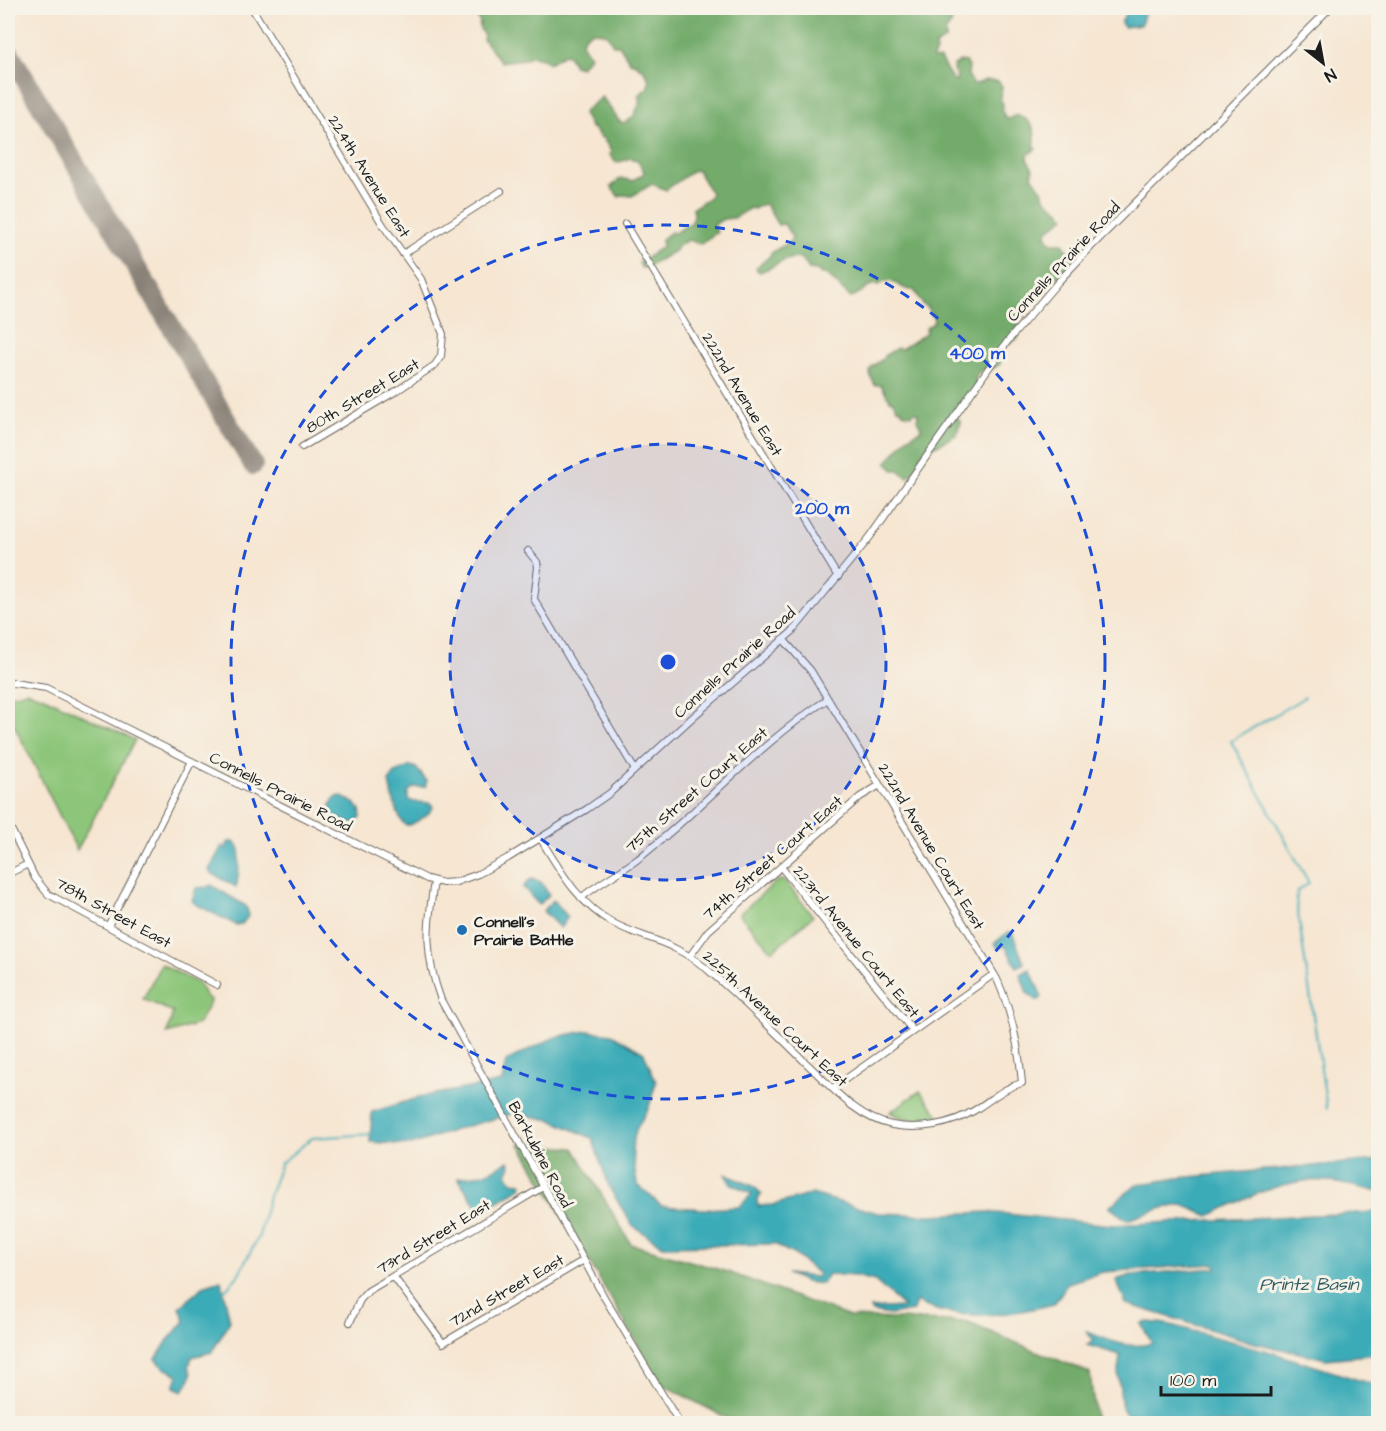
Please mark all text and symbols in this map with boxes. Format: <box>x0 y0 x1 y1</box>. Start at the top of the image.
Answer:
north arrow <box>1293 33 1353 93</box>
text: N <box>1320 63 1340 87</box>
street label: 224th Avenue East <box>323 111 416 242</box>
street label: Connells Prairie Road <box>1002 197 1125 327</box>
street label: 222nd Avenue East <box>697 329 788 461</box>
text: 400 m <box>949 341 1006 366</box>
street label: 80th Street East <box>302 353 424 439</box>
text: 200 m <box>794 496 850 521</box>
street label: Connells Prairie Road <box>669 602 800 723</box>
centre of rings <box>658 652 678 672</box>
street label: 75th Street COurt East <box>621 721 773 858</box>
street label: Connells Prairie Road <box>206 746 356 837</box>
street label: 222nd Avenue Court East <box>873 759 990 934</box>
street label: 74th Street Court East <box>698 790 848 925</box>
street label: 223rd Avenue Court East <box>788 861 925 1023</box>
street label: 78th Street East <box>52 872 176 954</box>
place label: Connell's Prairie Battle <box>474 911 574 951</box>
marker: Connell's Prairie Battle <box>455 923 469 937</box>
street label: 225th Avenue Court East <box>698 946 853 1092</box>
street label: Barkubine Road <box>503 1097 577 1212</box>
street label: 73rd Street East <box>372 1194 495 1280</box>
street label: 72nd Street East <box>445 1249 569 1333</box>
water label: Printz Basin <box>1259 1272 1361 1297</box>
scale bar <box>1161 1359 1270 1397</box>
text: 100 m <box>1170 1368 1216 1393</box>

